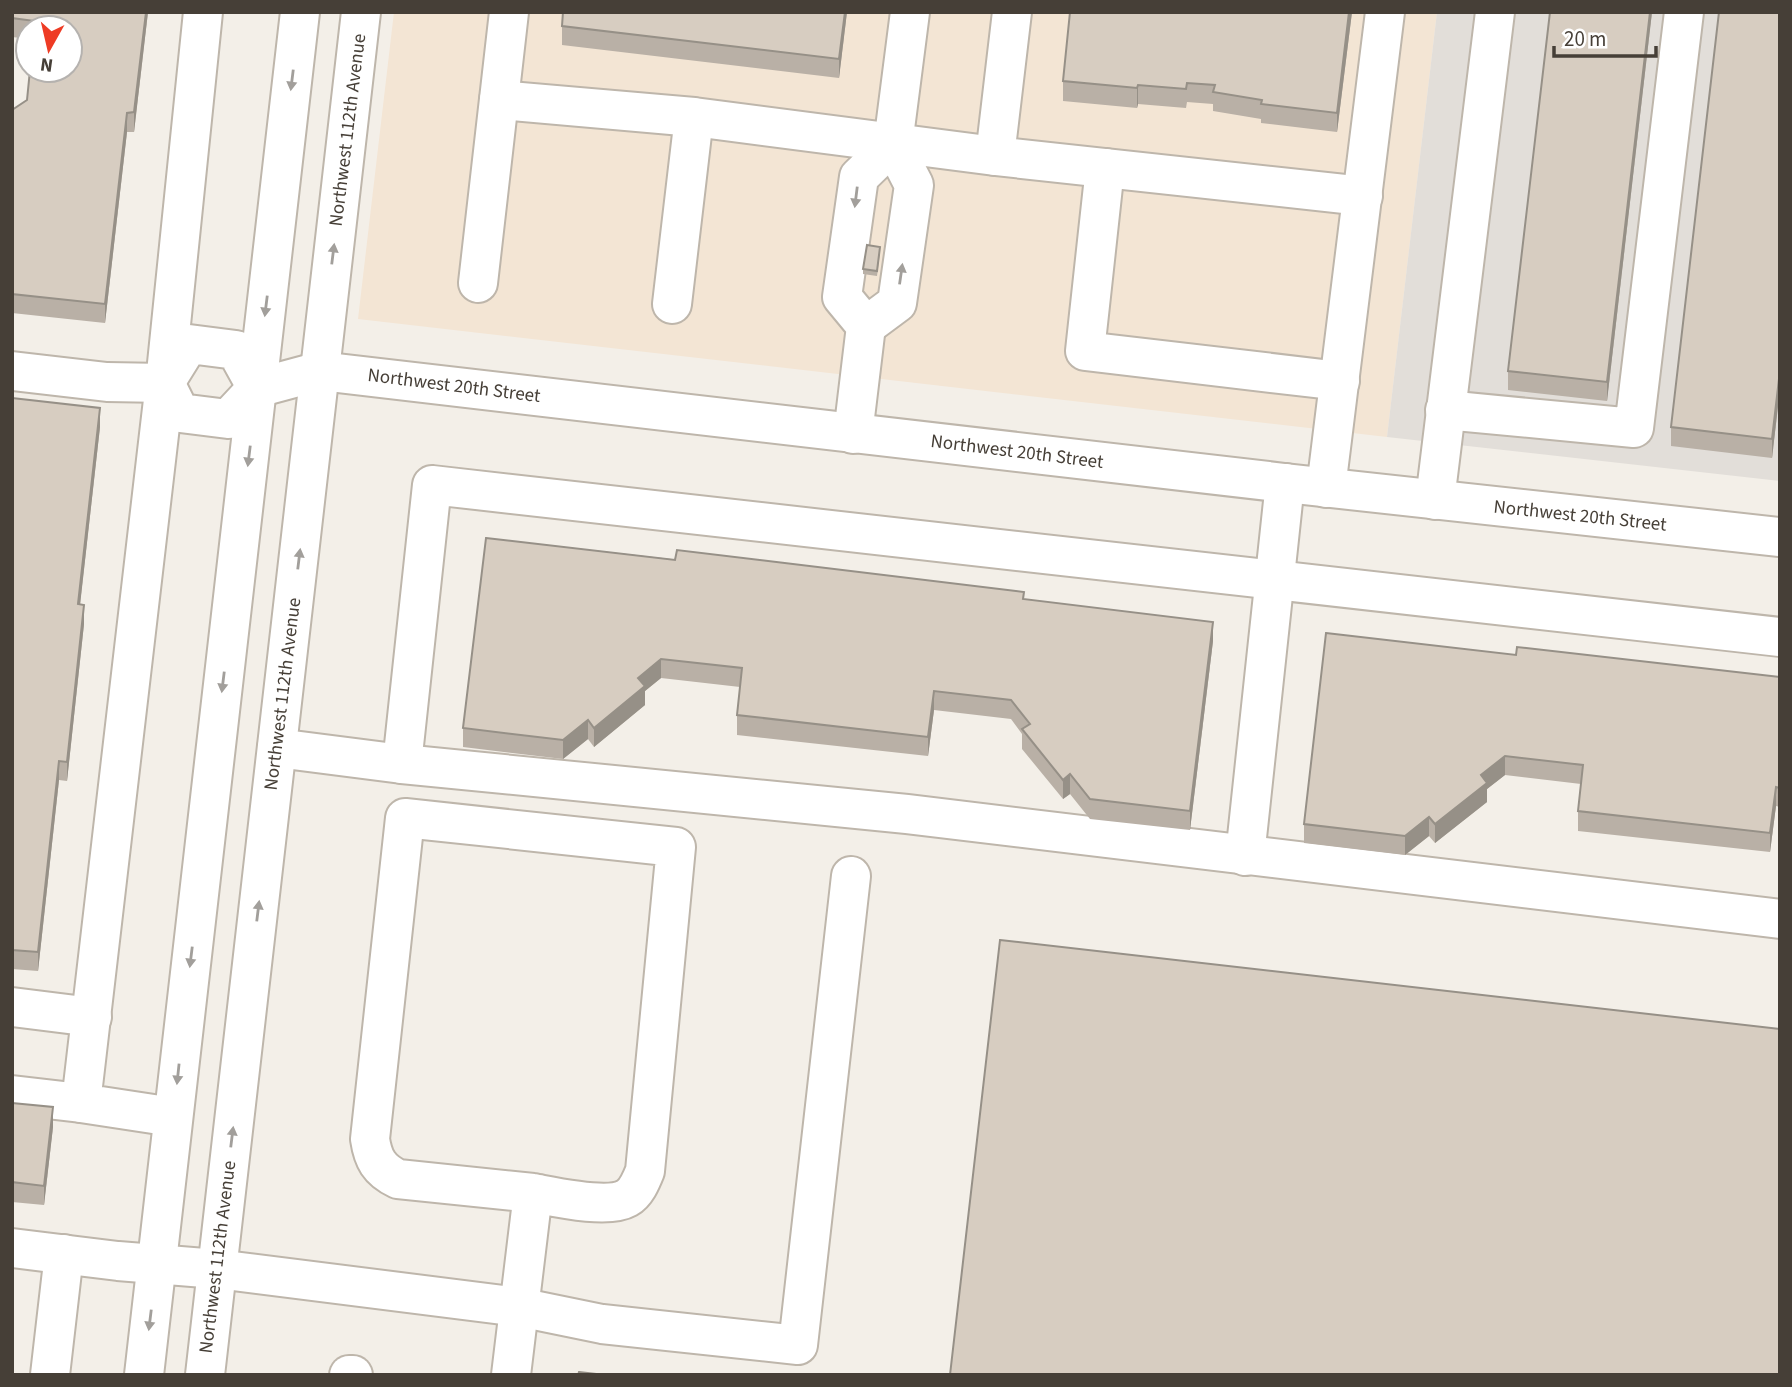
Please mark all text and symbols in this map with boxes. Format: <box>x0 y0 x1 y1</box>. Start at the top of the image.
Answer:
north arrow <box>14 14 84 84</box>
scale bar <box>1554 14 1656 58</box>
text: 20 m <box>1564 24 1606 54</box>
street label: Northwest 112th Avenue <box>323 32 373 228</box>
text: N <box>39 50 55 79</box>
one-way arrow <box>287 69 298 91</box>
one-way arrow <box>851 187 862 209</box>
one-way arrow <box>328 243 339 265</box>
one-way arrow <box>896 263 907 285</box>
one-way arrow <box>261 295 272 317</box>
street label: Northwest 20th Street <box>366 362 542 410</box>
street label: Northwest 20th Street <box>929 428 1105 476</box>
one-way arrow <box>243 445 254 467</box>
street label: Northwest 20th Street <box>1492 493 1668 539</box>
one-way arrow <box>293 548 304 570</box>
street label: Northwest 112th Avenue <box>258 596 308 792</box>
one-way arrow <box>217 671 228 693</box>
one-way arrow <box>253 899 264 921</box>
one-way arrow <box>186 946 197 968</box>
one-way arrow <box>173 1063 184 1085</box>
one-way arrow <box>226 1125 237 1147</box>
street label: Northwest 112th Avenue <box>193 1159 243 1355</box>
one-way arrow <box>145 1309 156 1331</box>

